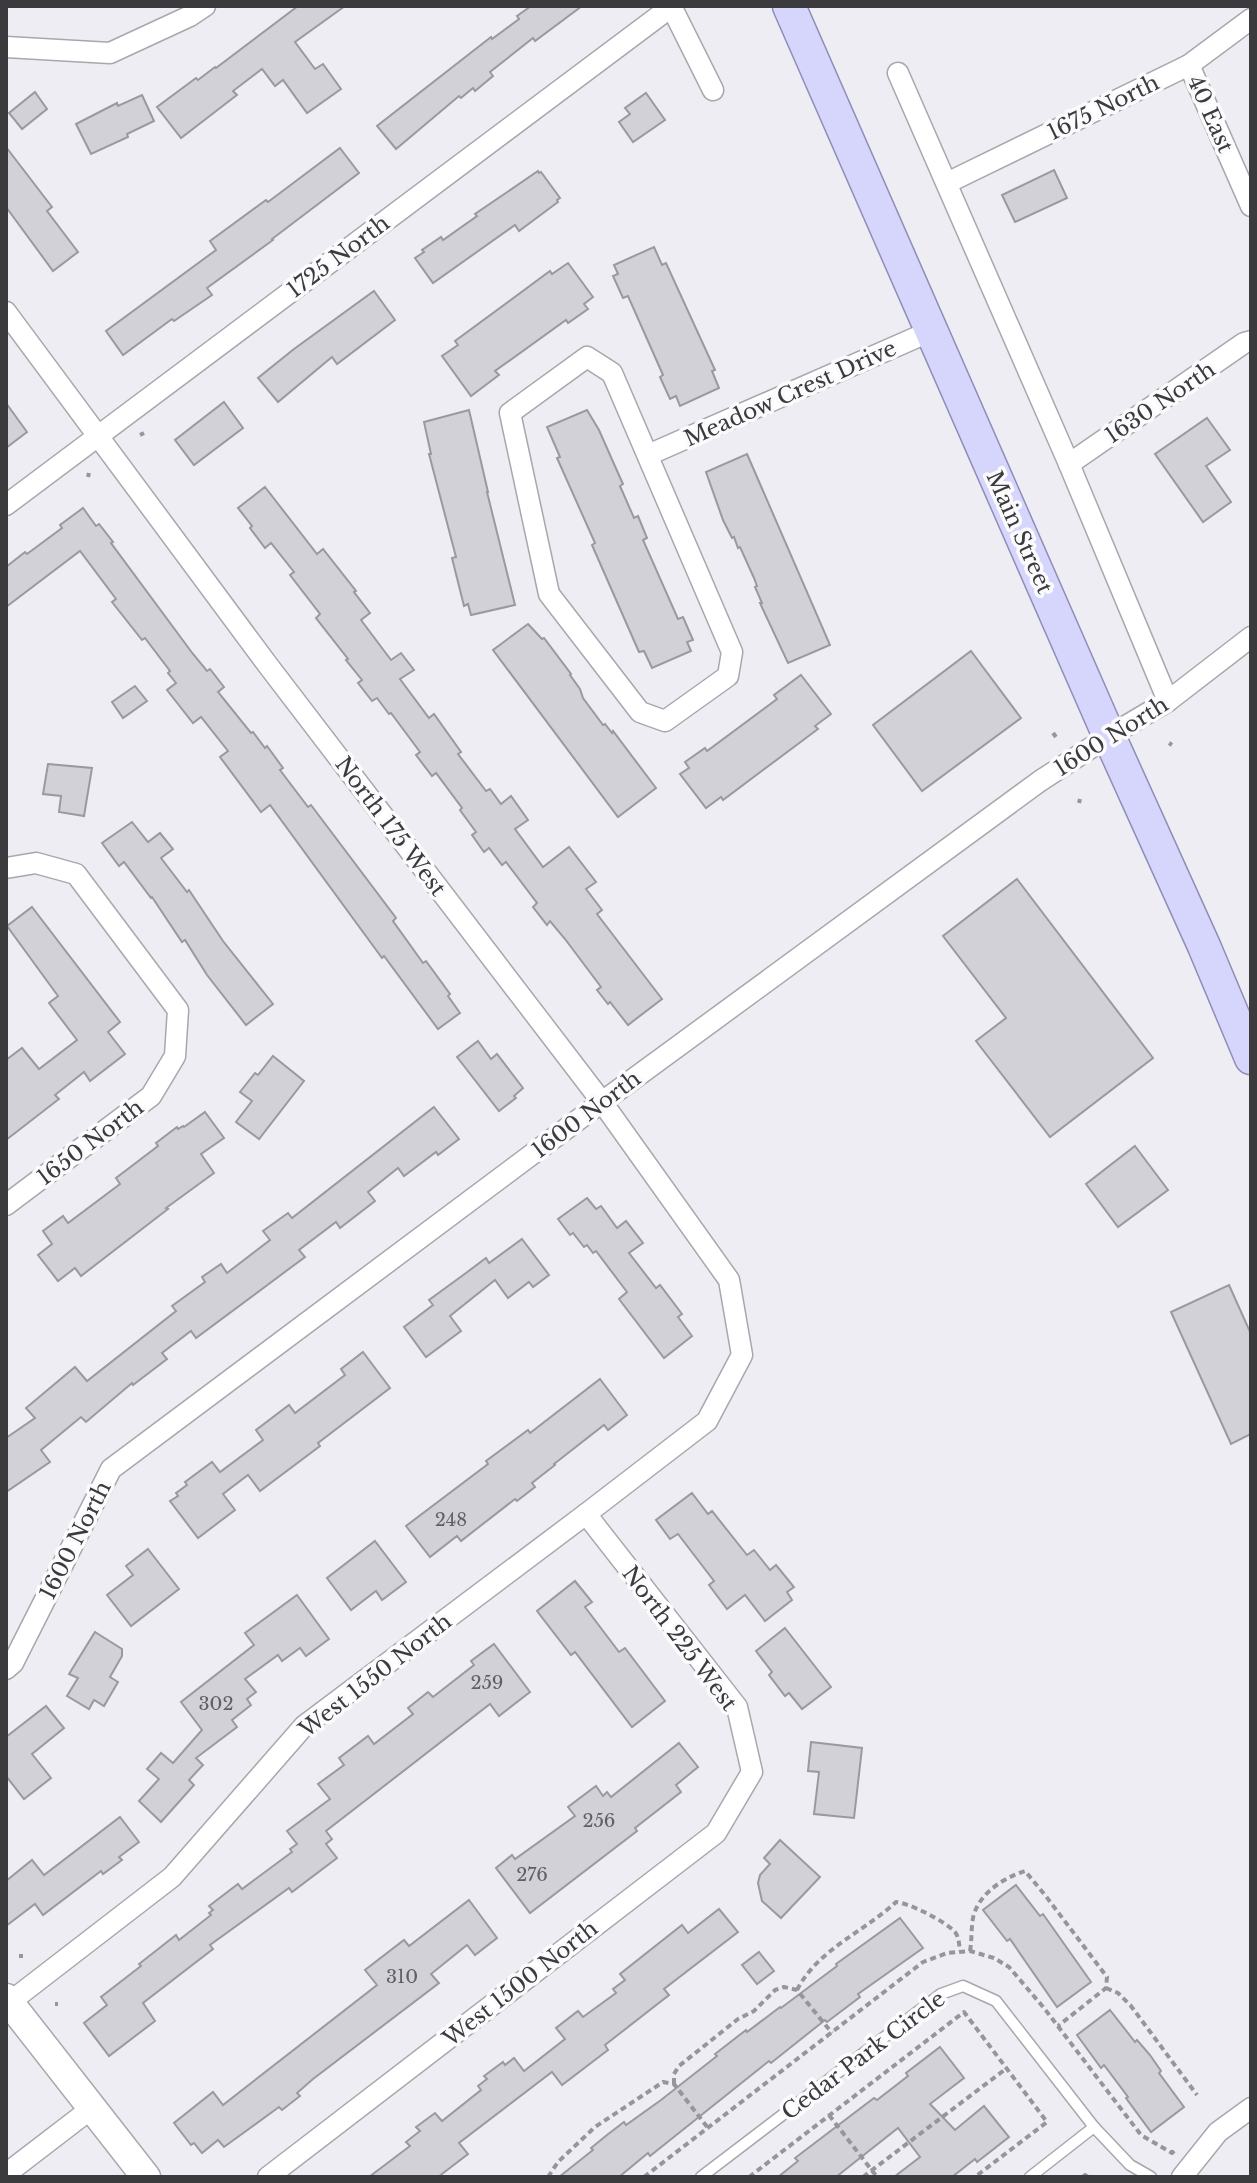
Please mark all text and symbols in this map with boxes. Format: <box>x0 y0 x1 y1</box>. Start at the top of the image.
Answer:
street label: 1675 North <box>1043 69 1164 146</box>
street label: 40 East <box>1182 72 1240 157</box>
street label: 1725 North <box>282 209 395 304</box>
street label: Meadow Crest Drive <box>680 334 901 452</box>
street label: 1630 North <box>1100 356 1220 449</box>
street label: Main Street <box>981 467 1059 598</box>
street label: 1600 North <box>1049 691 1173 782</box>
street label: North 175 West <box>329 751 452 902</box>
street label: 1600 North <box>527 1065 646 1164</box>
street label: 1650 North <box>32 1094 149 1191</box>
street label: 1600 North <box>34 1477 117 1604</box>
house number: 248 <box>435 1509 467 1531</box>
street label: North 225 West <box>616 1561 743 1716</box>
street label: West 1550 North <box>293 1608 457 1744</box>
house number: 259 <box>471 1672 503 1694</box>
house number: 302 <box>198 1693 234 1715</box>
house number: 256 <box>583 1810 615 1832</box>
house number: 276 <box>516 1864 548 1886</box>
street label: West 1500 North <box>437 1915 603 2053</box>
house number: 310 <box>386 1966 418 1988</box>
street label: Cedar Park Circle <box>776 1985 950 2126</box>

